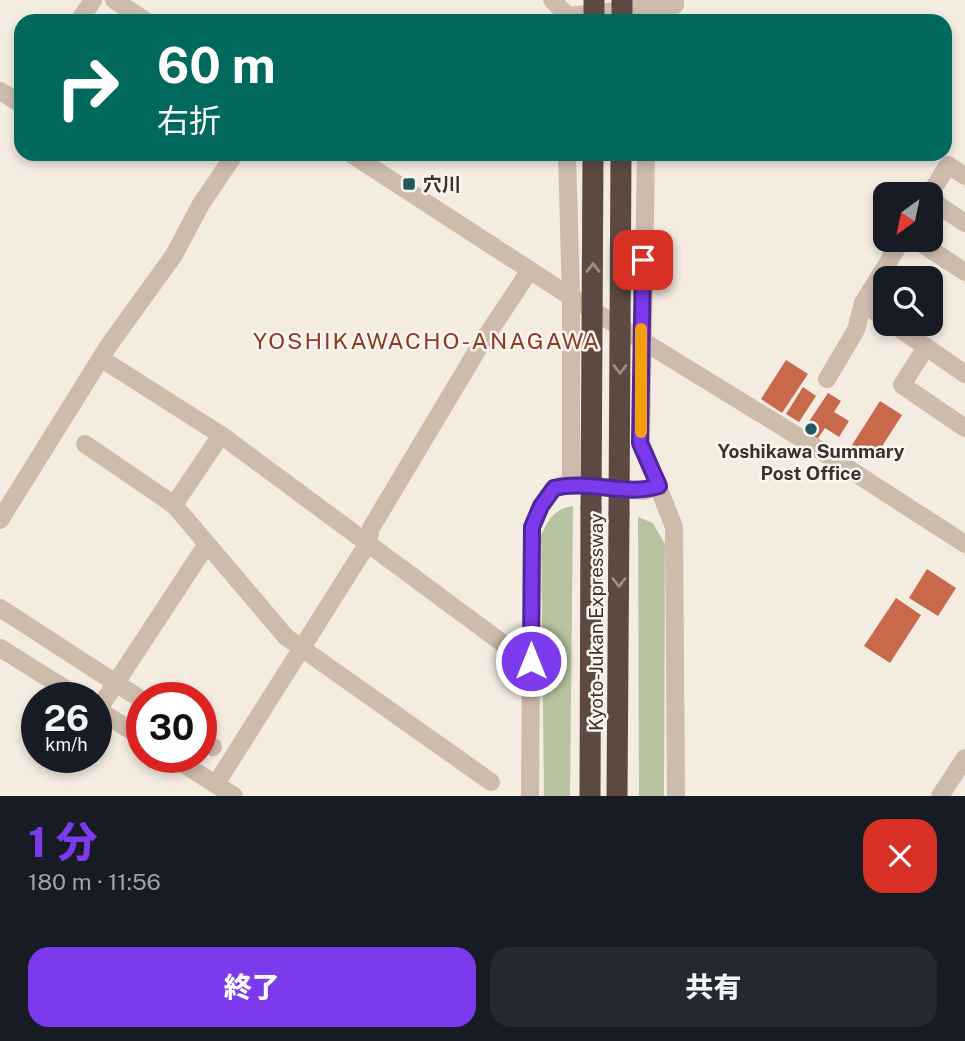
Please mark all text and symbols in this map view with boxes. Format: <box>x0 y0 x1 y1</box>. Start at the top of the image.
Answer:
text: 60 m <box>157 36 276 94</box>
icon: right <box>42 42 133 133</box>
text: 右折 <box>157 102 221 139</box>
place label: 穴川 <box>423 173 461 195</box>
marker: 穴川 <box>401 176 417 192</box>
north arrow <box>873 182 943 252</box>
map controls <box>873 182 943 336</box>
pin <box>613 230 673 290</box>
icon: arrive <box>624 241 662 279</box>
one-way arrow <box>585 262 601 273</box>
button: search <box>873 266 943 336</box>
district label: YOSHIKAWACHO-ANAGAWA <box>253 327 601 354</box>
one-way arrow <box>612 364 628 375</box>
marker: Yoshikawa Summary Post Office <box>803 421 819 437</box>
place label: Yoshikawa Summary Post Office <box>718 440 905 484</box>
street label: Kyoto-Jukan Expressway <box>585 513 607 731</box>
one-way arrow <box>611 577 627 588</box>
position arrow <box>494 624 568 698</box>
speed limit sign: 30 <box>126 682 217 773</box>
text: 26 <box>44 698 89 739</box>
text: km/h <box>45 734 88 755</box>
text: 1 分 <box>28 817 98 866</box>
button: close <box>863 819 937 893</box>
text: 180 m · 11:56 <box>28 868 161 895</box>
button: 終了 <box>28 947 476 1027</box>
button: 共有 <box>490 947 937 1027</box>

